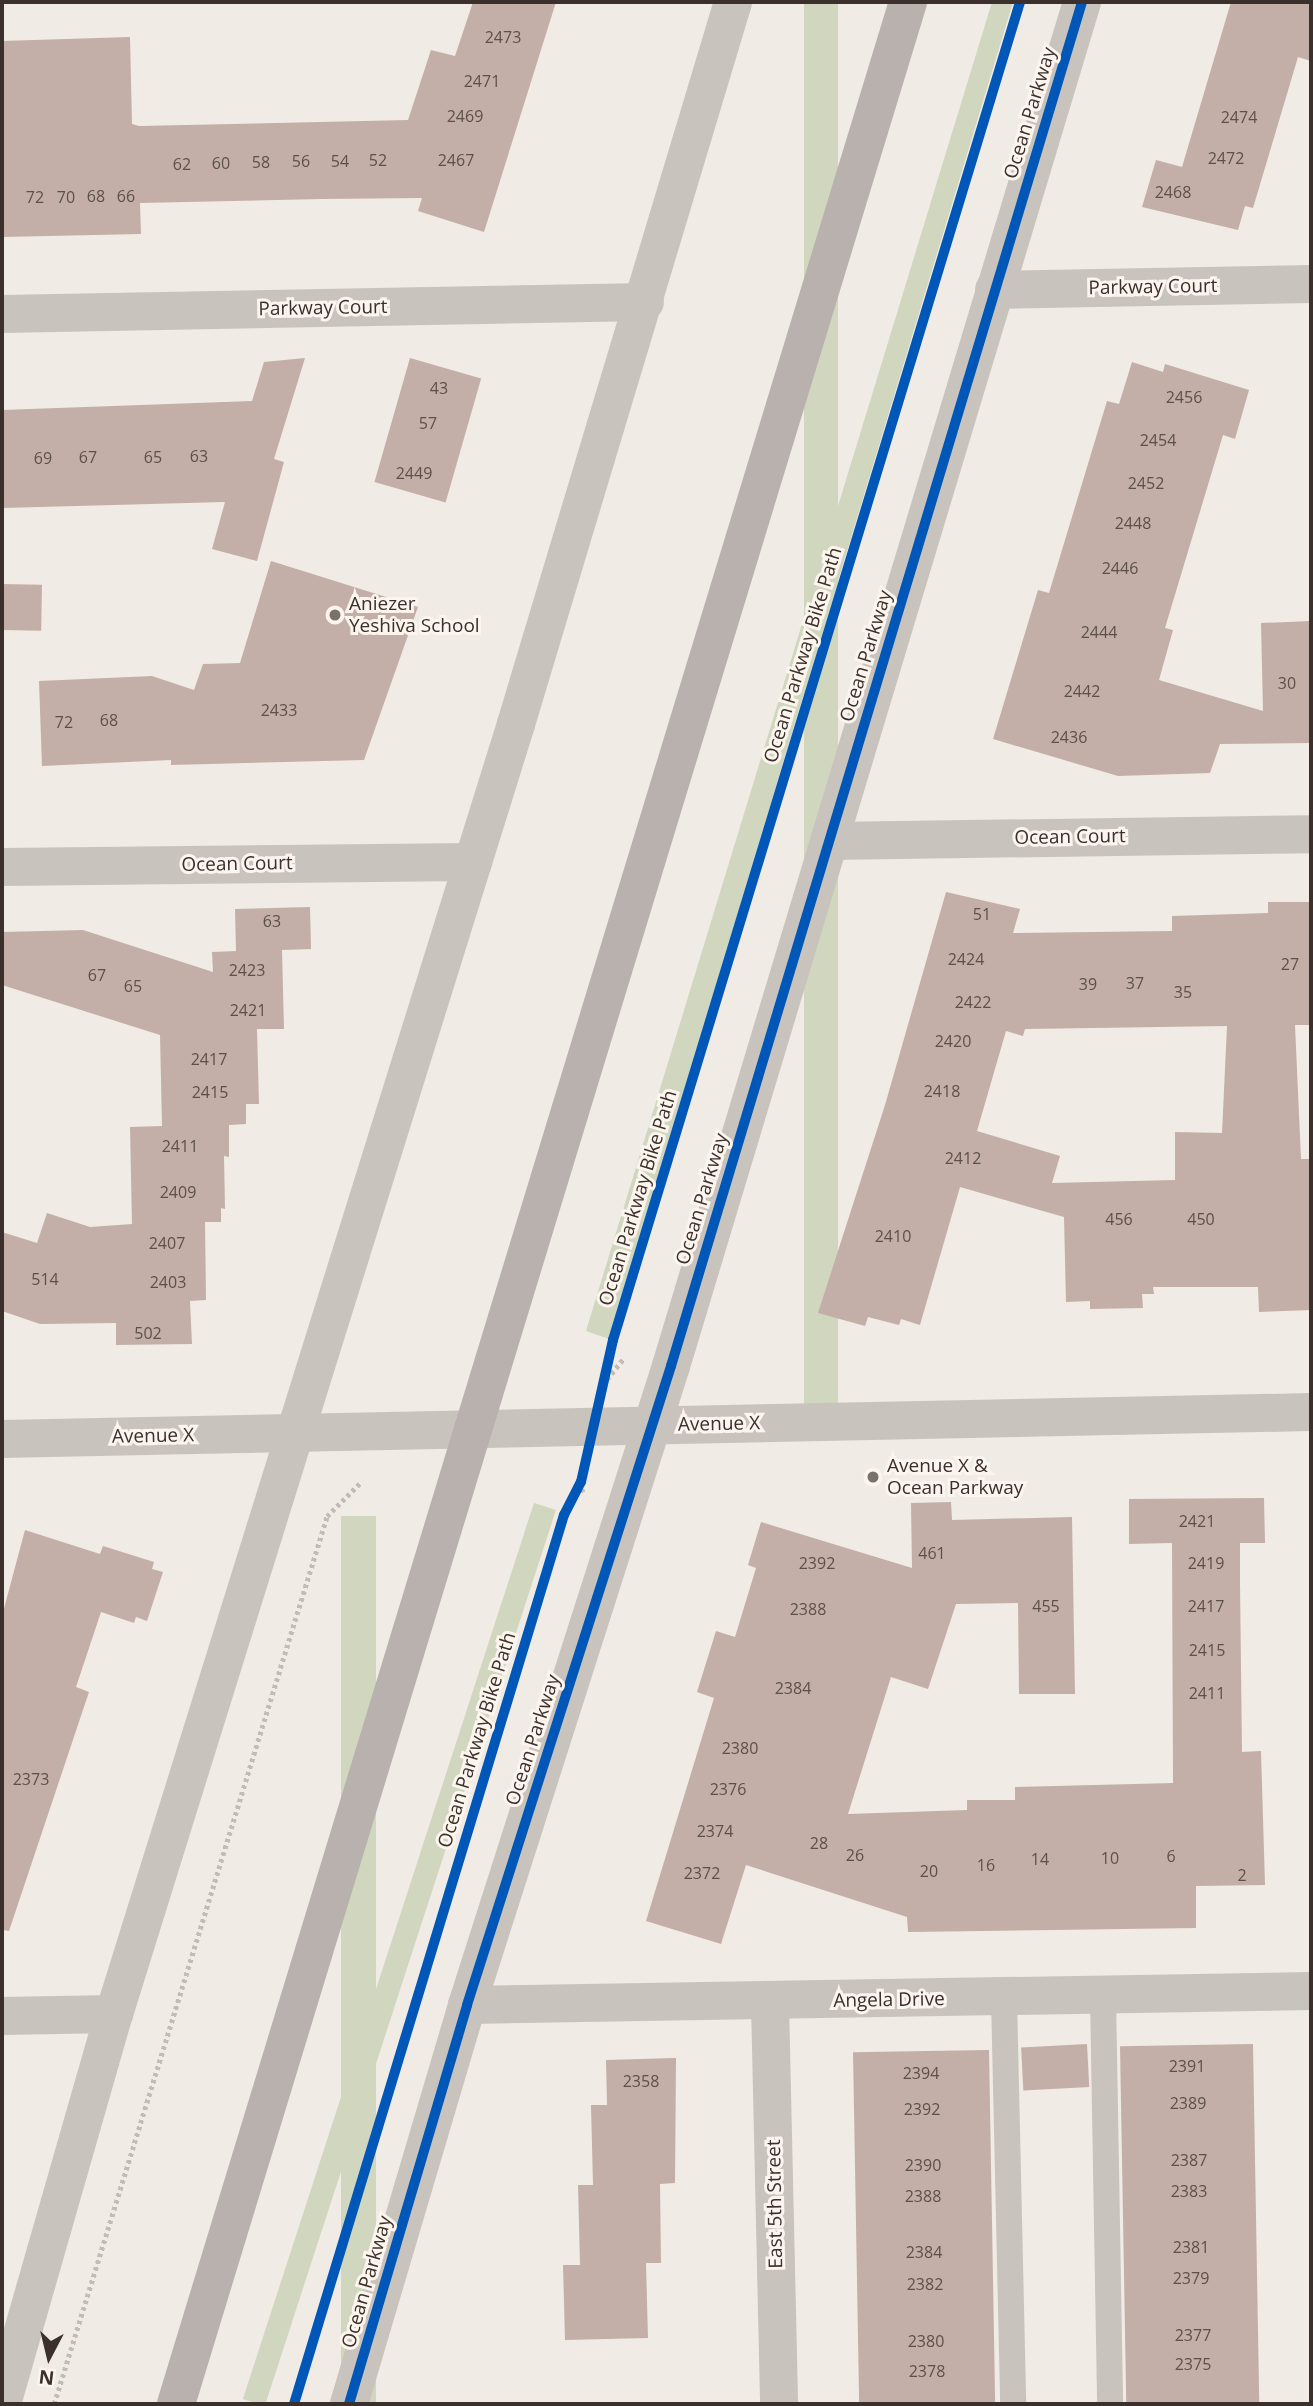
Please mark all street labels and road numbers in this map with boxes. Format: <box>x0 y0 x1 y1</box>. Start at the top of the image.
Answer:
street label: Ocean Parkway <box>999 45 1061 181</box>
street label: Parkway Court <box>1088 274 1218 300</box>
street label: Parkway Court <box>258 295 388 321</box>
street label: Ocean Parkway Bike Path <box>759 544 847 766</box>
street label: Ocean Parkway <box>835 588 897 724</box>
street label: Ocean Court <box>1014 825 1126 849</box>
street label: Ocean Court <box>181 852 293 876</box>
street label: Ocean Parkway Bike Path <box>594 1087 682 1309</box>
street label: Ocean Parkway <box>671 1131 733 1267</box>
street label: Avenue X <box>678 1412 760 1436</box>
street label: Avenue X <box>112 1424 194 1448</box>
street label: Ocean Parkway Bike Path <box>433 1629 521 1851</box>
street label: Ocean Parkway <box>501 1672 565 1808</box>
street label: Angela Drive <box>833 1988 945 2012</box>
street label: East 5th Street <box>762 2139 788 2269</box>
street label: Ocean Parkway <box>337 2213 397 2351</box>

